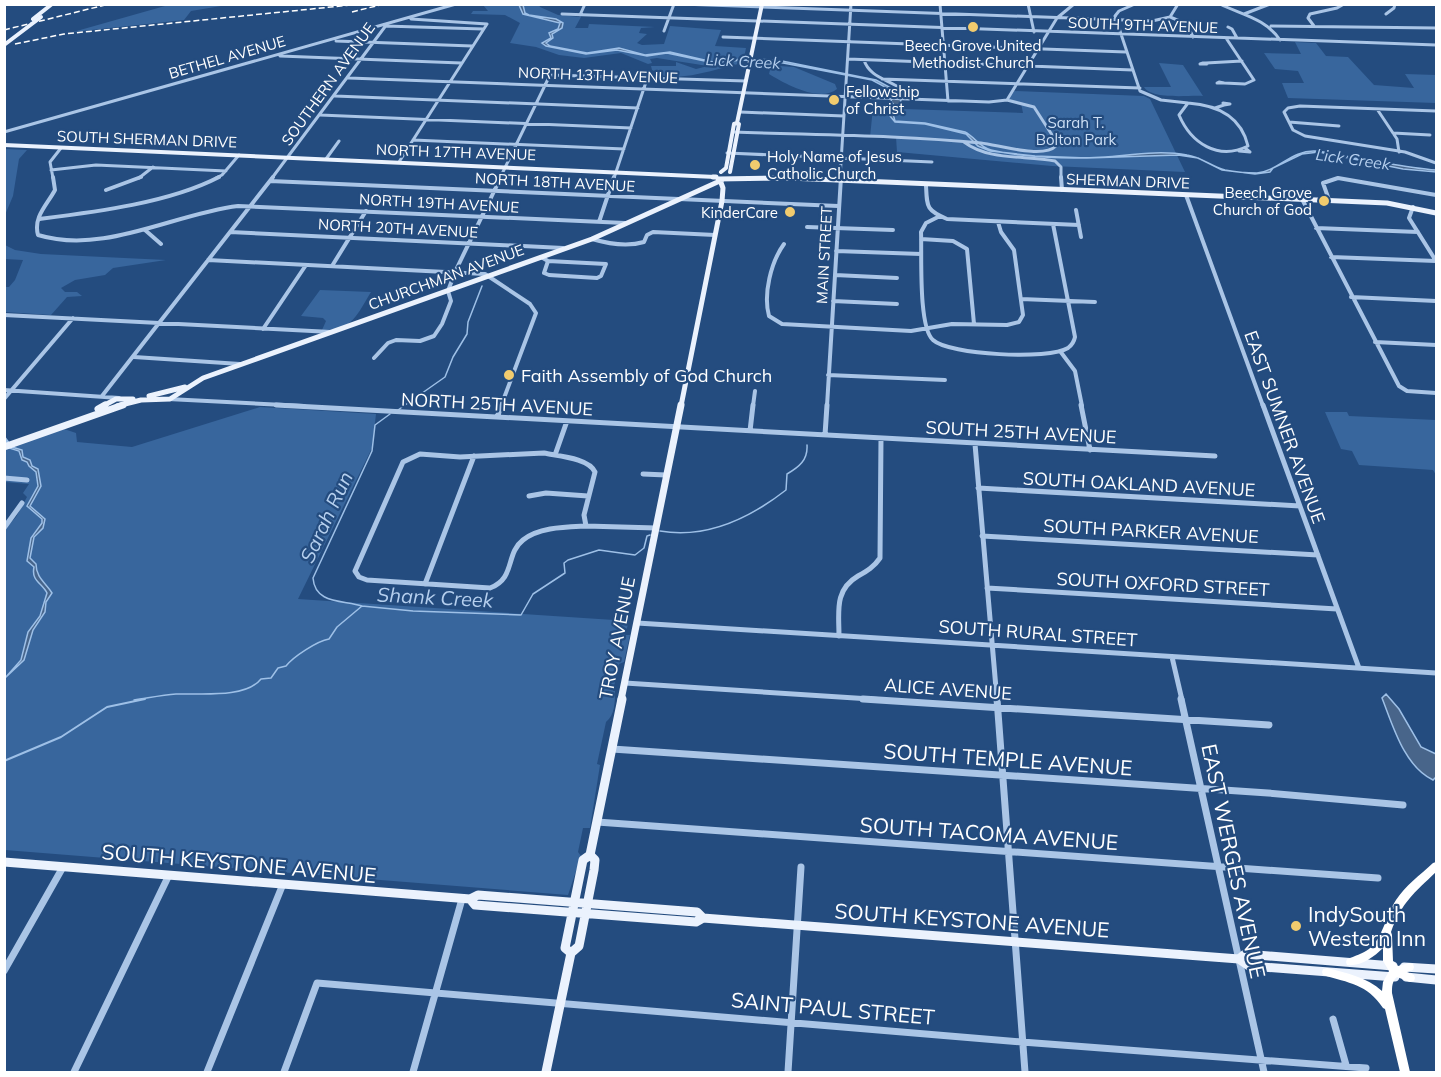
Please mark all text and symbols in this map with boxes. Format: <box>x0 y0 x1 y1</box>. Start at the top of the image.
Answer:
street label: SOUTH 9TH AVENUE <box>1068 13 1219 37</box>
street label: SOUTHERN AVENUE <box>277 19 379 149</box>
marker: Beech Grove United Methodist Church <box>966 20 980 34</box>
street label: BETHEL AVENUE <box>166 31 288 83</box>
place label: Beech Grove United Methodist Church <box>905 36 1042 72</box>
water label: Lick Creek <box>705 49 782 73</box>
street label: NORTH 13TH AVENUE <box>518 63 679 87</box>
place label: Fellowship of Christ <box>846 82 920 118</box>
marker: Fellowship of Christ <box>827 93 841 107</box>
park label: Sarah T. Bolton Park <box>1036 113 1116 149</box>
street label: SOUTH SHERMAN DRIVE <box>57 126 238 152</box>
street label: NORTH 17TH AVENUE <box>376 140 537 164</box>
water label: Lick Creek <box>1314 144 1392 174</box>
place label: Holy Name of Jesus Catholic Church <box>767 147 902 183</box>
marker: Holy Name of Jesus Catholic Church <box>748 158 762 172</box>
street label: NORTH 18TH AVENUE <box>474 168 636 196</box>
street label: SHERMAN DRIVE <box>1066 169 1190 193</box>
place label: Beech Grove Church of God <box>1213 183 1312 219</box>
street label: NORTH 19TH AVENUE <box>358 189 520 217</box>
marker: Beech Grove Church of God <box>1317 194 1331 208</box>
place label: KinderCare <box>701 203 778 222</box>
marker: KinderCare <box>783 205 797 219</box>
street label: MAIN STREET <box>812 206 836 304</box>
street label: NORTH 20TH AVENUE <box>317 214 479 242</box>
street label: CHURCHMAN AVENUE <box>366 240 527 314</box>
street label: EAST SUMNER AVENUE <box>1239 327 1331 527</box>
place label: Faith Assembly of God Church <box>521 364 772 387</box>
marker: Faith Assembly of God Church <box>502 368 516 382</box>
street label: NORTH 25TH AVENUE <box>400 387 594 421</box>
street label: SOUTH 25TH AVENUE <box>925 416 1117 448</box>
street label: SOUTH OAKLAND AVENUE <box>1022 466 1256 502</box>
water label: Sarah Run <box>294 467 358 567</box>
street label: SOUTH PARKER AVENUE <box>1043 514 1259 548</box>
street label: SOUTH OXFORD STREET <box>1056 567 1270 601</box>
street label: TROY AVENUE <box>594 575 640 701</box>
water label: Shank Creek <box>376 581 494 613</box>
street label: SOUTH RURAL STREET <box>938 615 1138 651</box>
street label: ALICE AVENUE <box>883 673 1013 705</box>
street label: SOUTH TEMPLE AVENUE <box>883 737 1133 781</box>
street label: EAST WERGES AVENUE <box>1196 741 1272 981</box>
street label: SOUTH TACOMA AVENUE <box>859 811 1119 855</box>
street label: SOUTH KEYSTONE AVENUE <box>101 838 377 888</box>
street label: SOUTH KEYSTONE AVENUE <box>834 897 1110 943</box>
place label: IndySouth Western Inn <box>1308 901 1426 951</box>
marker: IndySouth Western Inn <box>1289 919 1303 933</box>
street label: SAINT PAUL STREET <box>730 986 936 1030</box>

